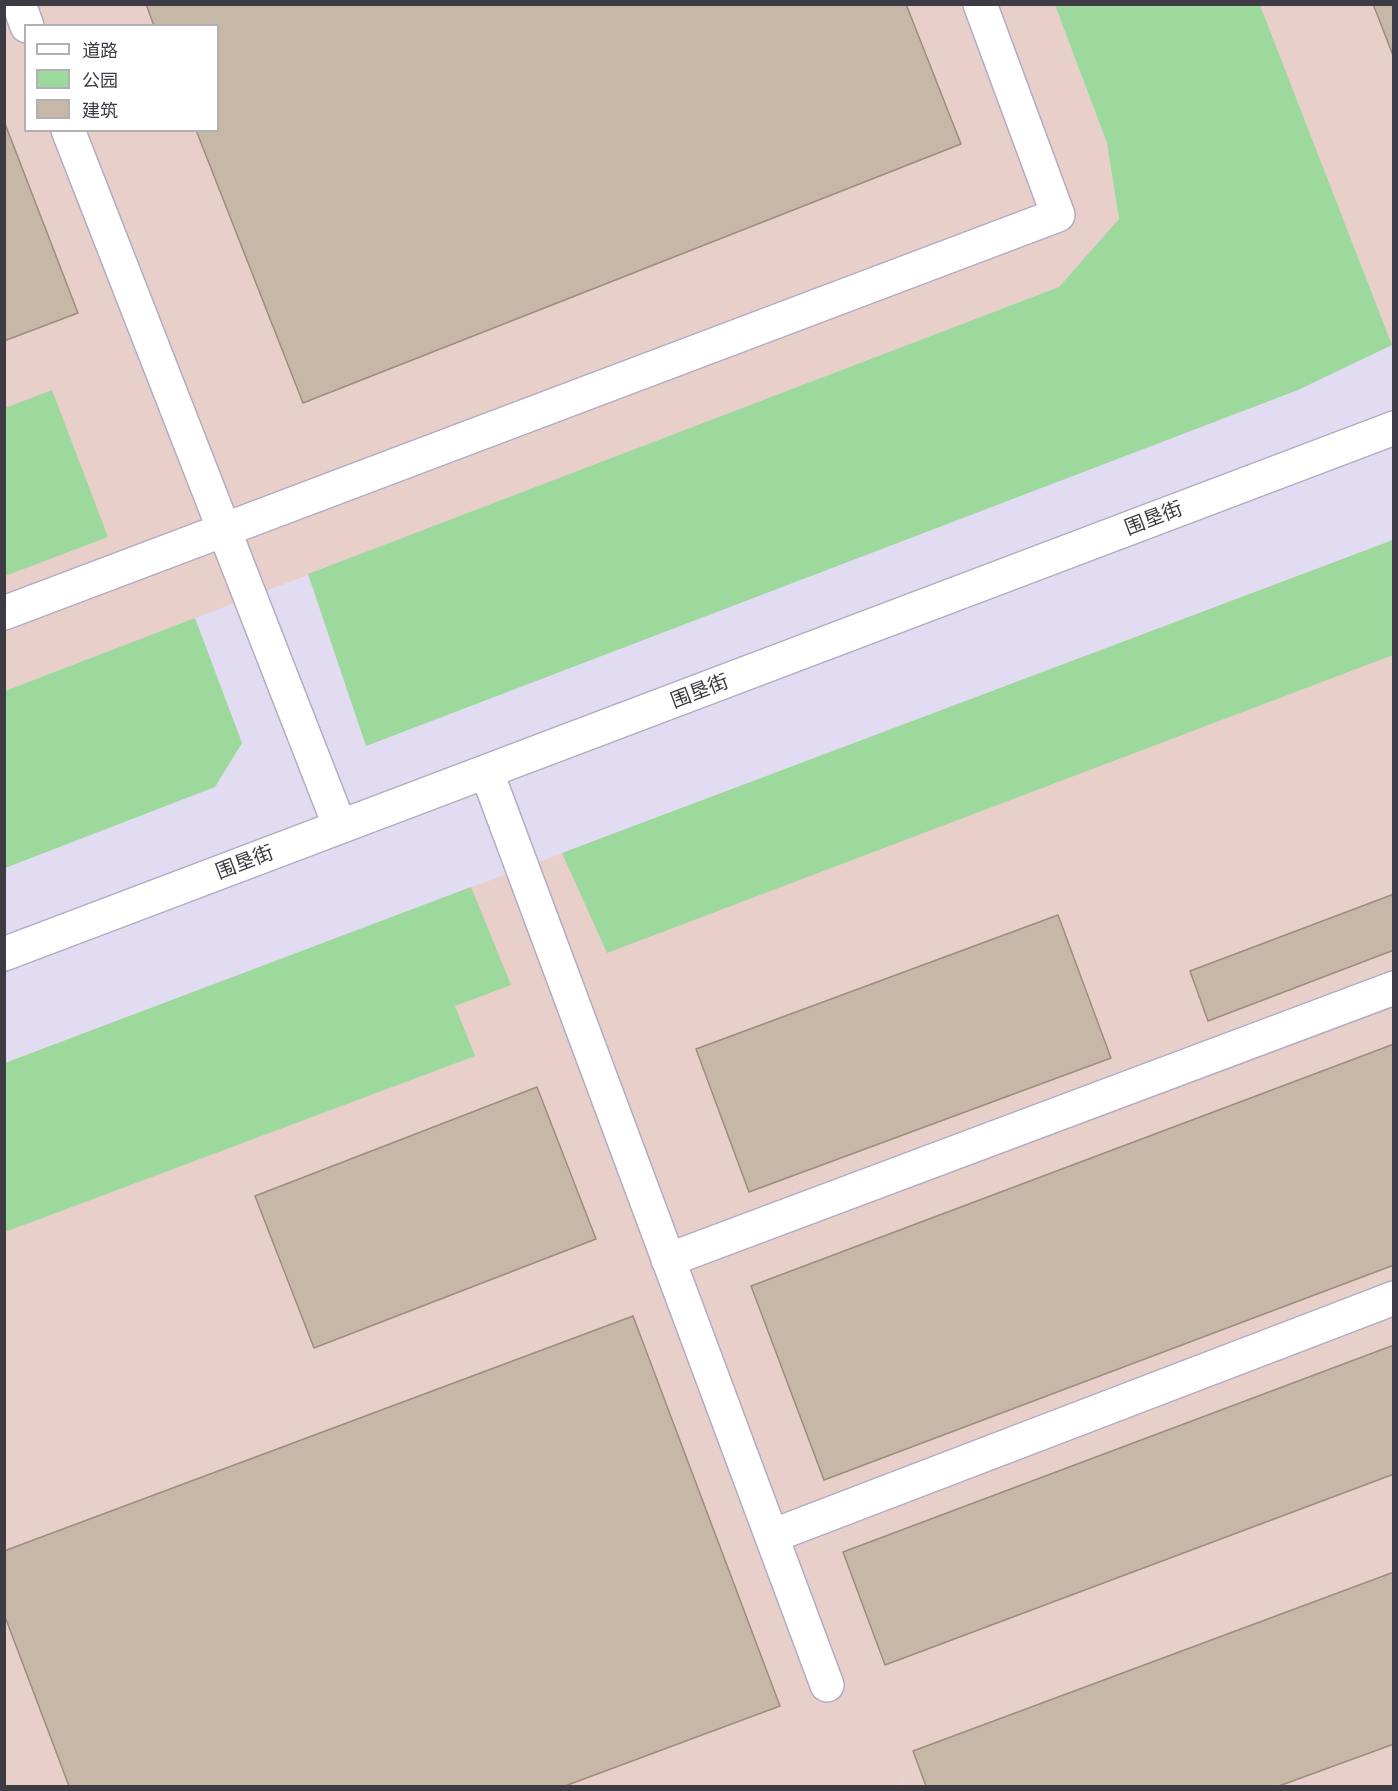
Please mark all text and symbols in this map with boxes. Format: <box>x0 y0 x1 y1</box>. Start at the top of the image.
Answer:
legend <box>24 24 219 132</box>
text: 道路 <box>82 39 118 62</box>
text: 公园 <box>82 69 118 92</box>
text: 建筑 <box>82 99 118 122</box>
street label: 围垦街 <box>1122 497 1186 541</box>
street label: 围垦街 <box>668 670 732 714</box>
street label: 围垦街 <box>213 841 277 885</box>

